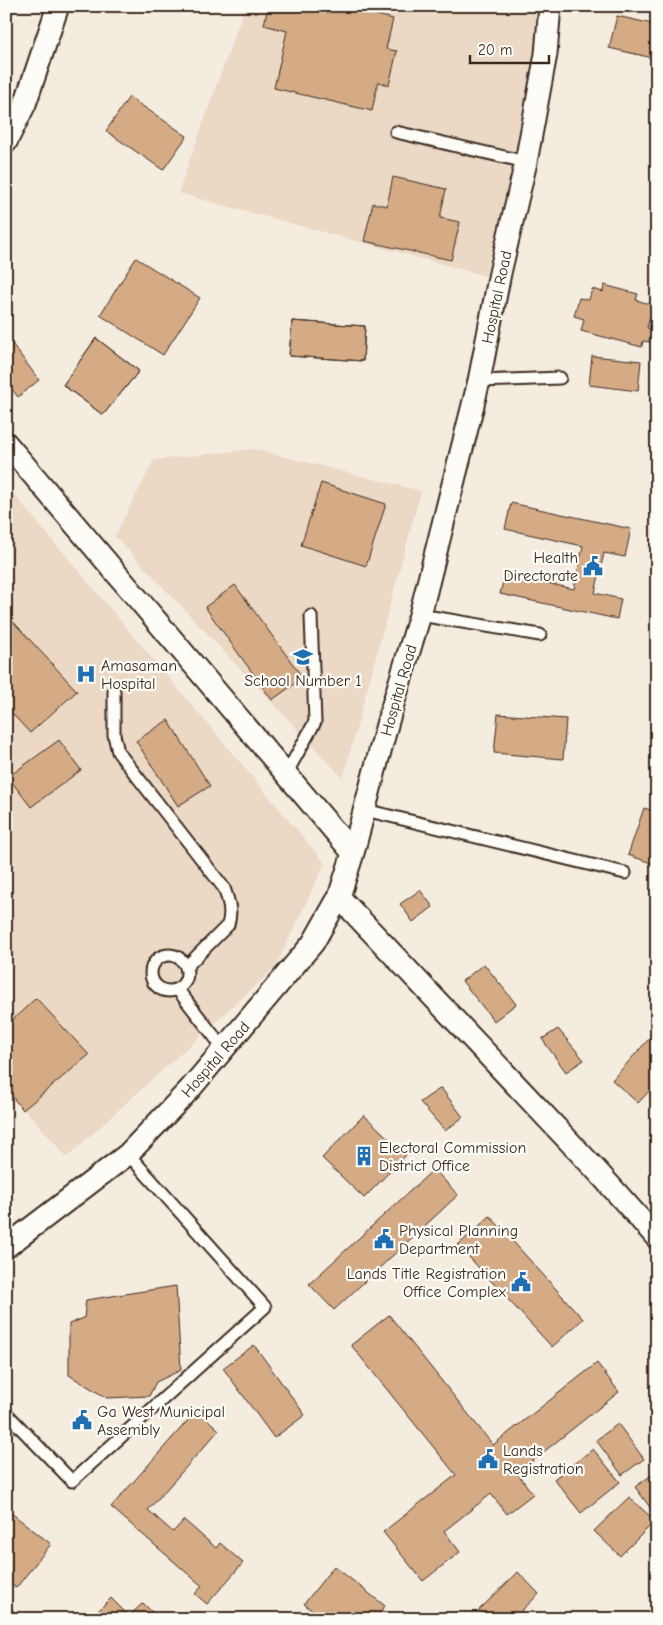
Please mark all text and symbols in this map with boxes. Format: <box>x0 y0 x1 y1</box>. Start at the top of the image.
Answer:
scale bar <box>470 32 549 64</box>
text: 20 m <box>478 41 512 59</box>
street label: Hospital Road <box>478 249 516 345</box>
place label: Health Directorate <box>504 549 578 585</box>
public building icon: Health Directorate <box>582 555 604 577</box>
street label: Hospital Road <box>377 642 421 738</box>
school or university icon: School Number 1 <box>292 646 314 668</box>
place label: Amasaman Hospital <box>101 657 177 693</box>
hospital icon: Amasaman Hospital <box>75 663 97 685</box>
place label: School Number 1 <box>244 672 362 690</box>
street label: Hospital Road <box>178 1018 254 1101</box>
place label: Electoral Commission District Office <box>379 1139 526 1175</box>
building icon: Electoral Commission District Office <box>353 1145 375 1167</box>
place label: Physical Planning Department <box>399 1222 518 1258</box>
public building icon: Physical Planning Department <box>373 1228 395 1250</box>
place label: Lands Title Registration Office Complex <box>347 1265 506 1301</box>
public building icon: Lands Title Registration Office Complex <box>510 1271 532 1293</box>
place label: Ga West Municipal Assembly <box>97 1403 225 1439</box>
public building icon: Ga West Municipal Assembly <box>71 1409 93 1431</box>
place label: Lands Registration <box>503 1442 584 1478</box>
public building icon: Lands Registration <box>477 1448 499 1470</box>

